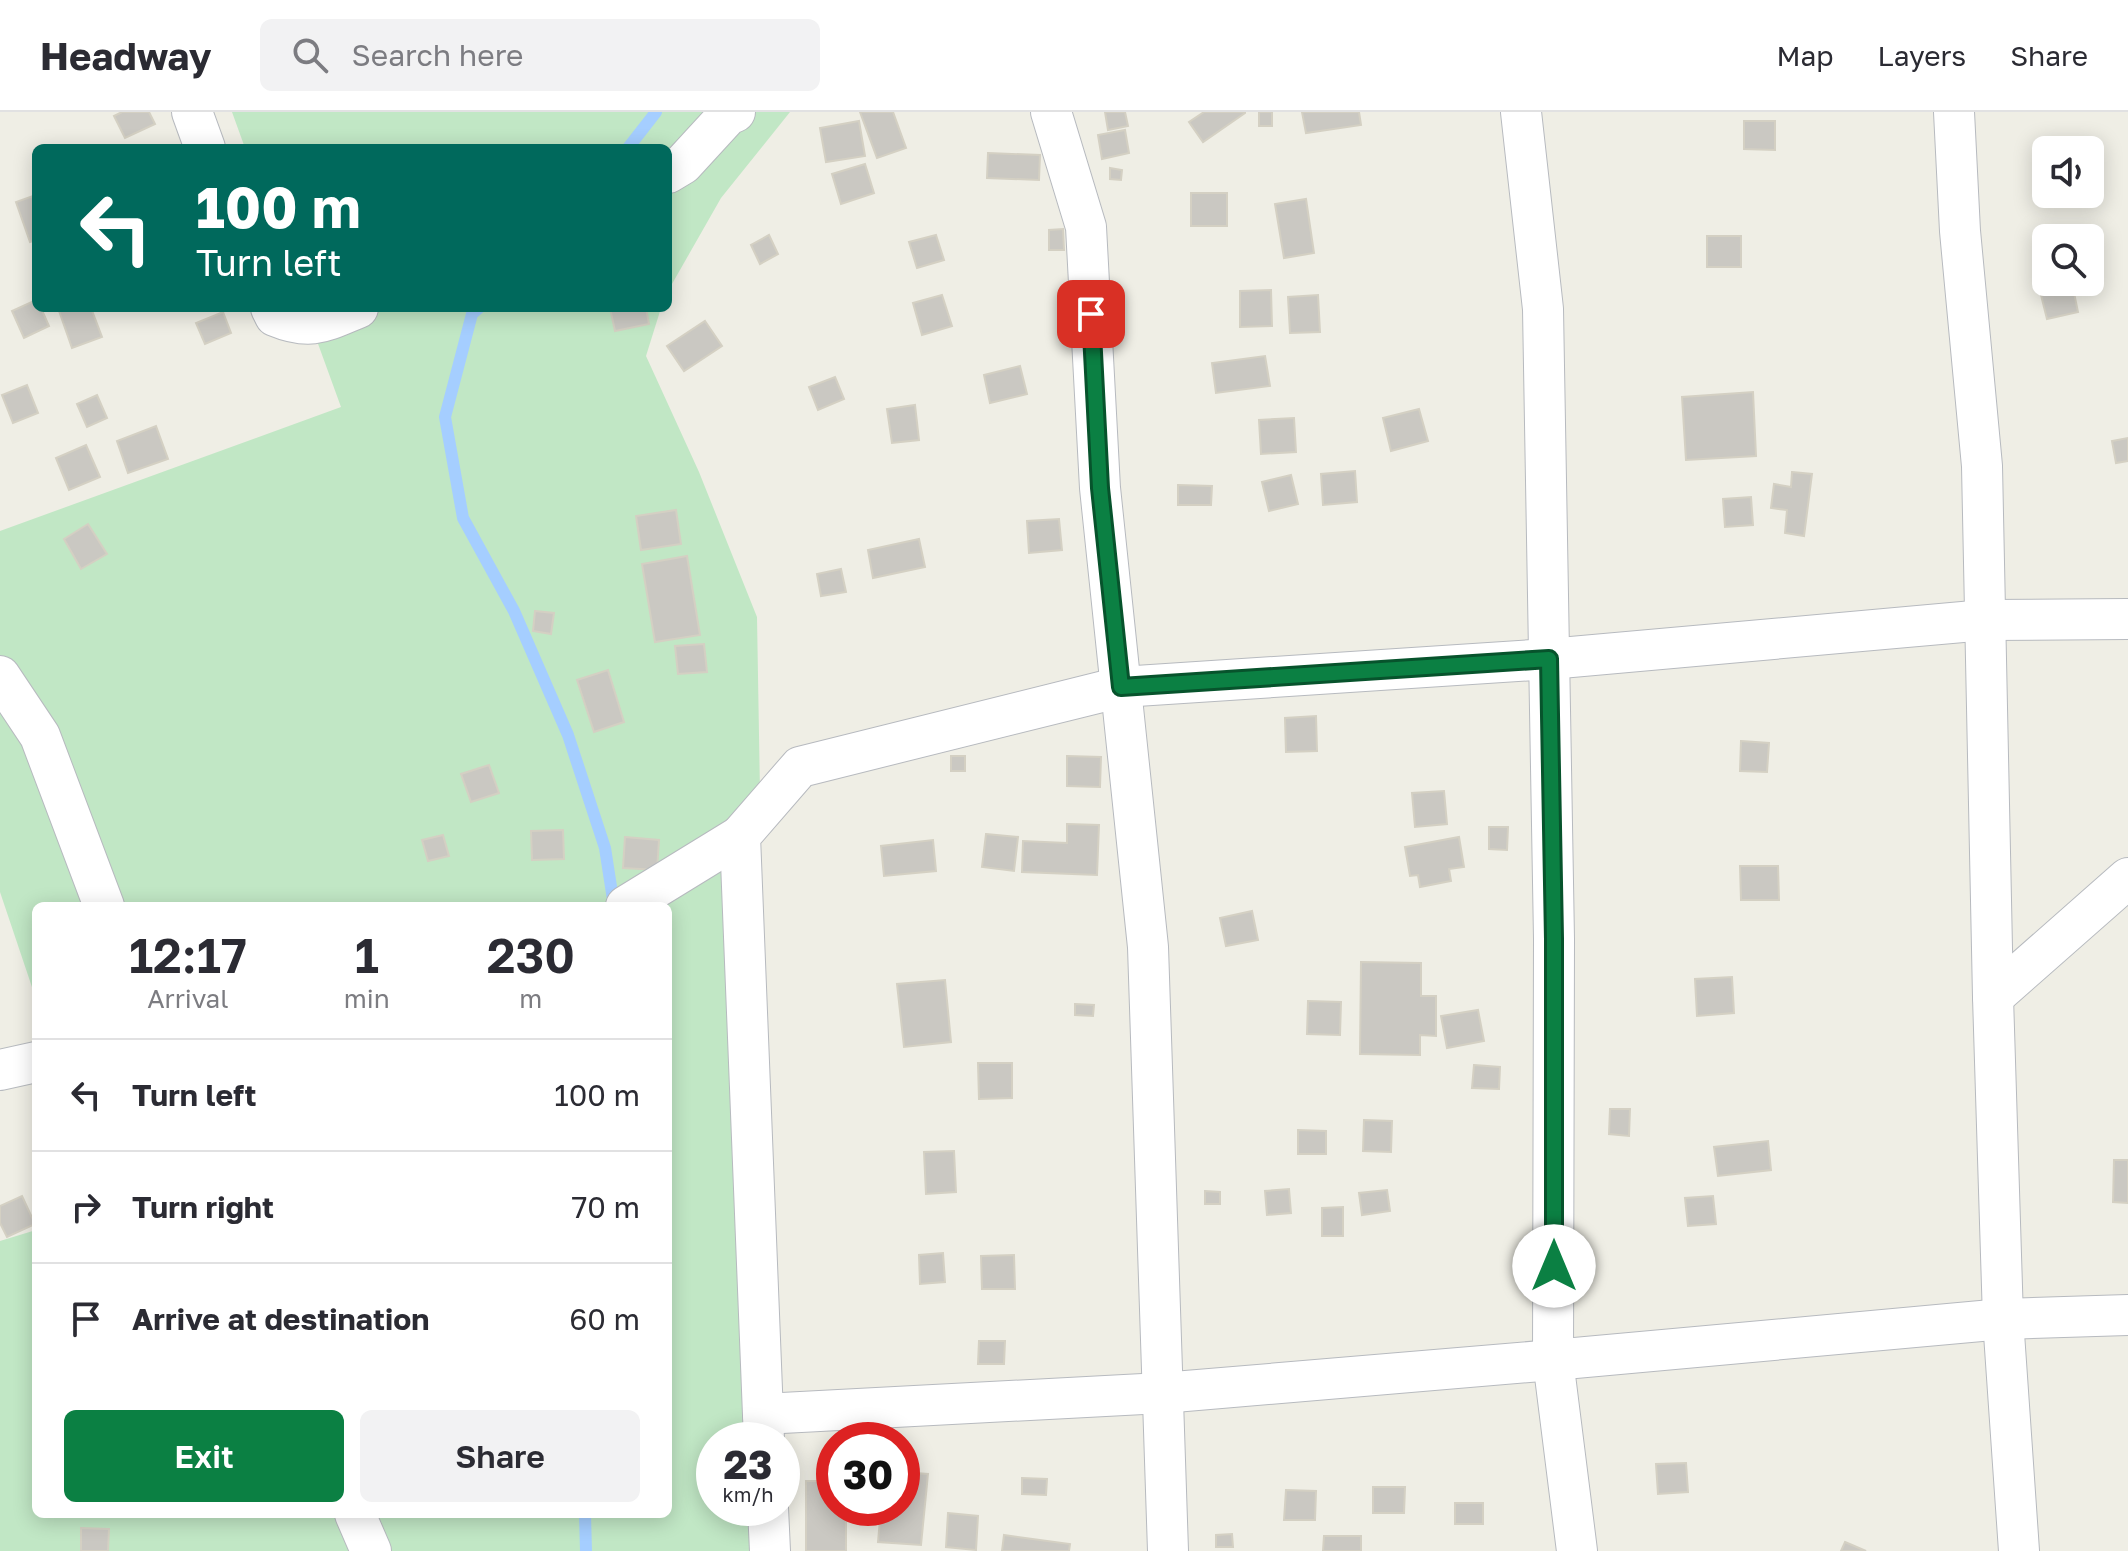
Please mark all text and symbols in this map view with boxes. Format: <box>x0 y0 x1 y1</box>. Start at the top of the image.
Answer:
search box <box>260 19 820 91</box>
text: Headway <box>40 33 212 78</box>
icon: search <box>288 33 332 77</box>
text: Search here <box>352 37 523 73</box>
text: Map <box>1776 39 1834 72</box>
text: Layers <box>1878 39 1966 72</box>
text: Share <box>2010 39 2088 72</box>
map controls <box>2032 136 2104 296</box>
button: sound <box>2032 136 2104 208</box>
text: 100 m <box>196 173 361 240</box>
icon: left <box>64 176 168 280</box>
button: search <box>2032 224 2104 296</box>
text: Turn left <box>196 241 342 284</box>
pin <box>1057 280 1125 348</box>
icon: arrive <box>1069 292 1113 336</box>
text: 12:17 <box>129 926 247 984</box>
text: 1 <box>355 926 379 984</box>
text: 230 <box>487 926 575 984</box>
text: Arrival <box>147 983 229 1014</box>
text: min <box>344 983 390 1014</box>
text: m <box>519 983 542 1014</box>
icon: left <box>64 1073 108 1117</box>
text: Turn left <box>132 1077 257 1113</box>
text: 100 m <box>554 1077 640 1113</box>
icon: right <box>64 1185 108 1229</box>
text: Turn right <box>132 1189 274 1225</box>
text: 70 m <box>571 1189 640 1225</box>
position arrow <box>1512 1224 1596 1308</box>
icon: arrive <box>64 1297 108 1341</box>
text: Arrive at destination <box>132 1301 429 1337</box>
text: 60 m <box>569 1301 640 1337</box>
button: Exit <box>64 1410 344 1502</box>
button: Share <box>360 1410 640 1502</box>
speed limit sign: 30 <box>816 1422 920 1526</box>
text: 23 <box>724 1440 772 1488</box>
text: km/h <box>723 1482 773 1506</box>

